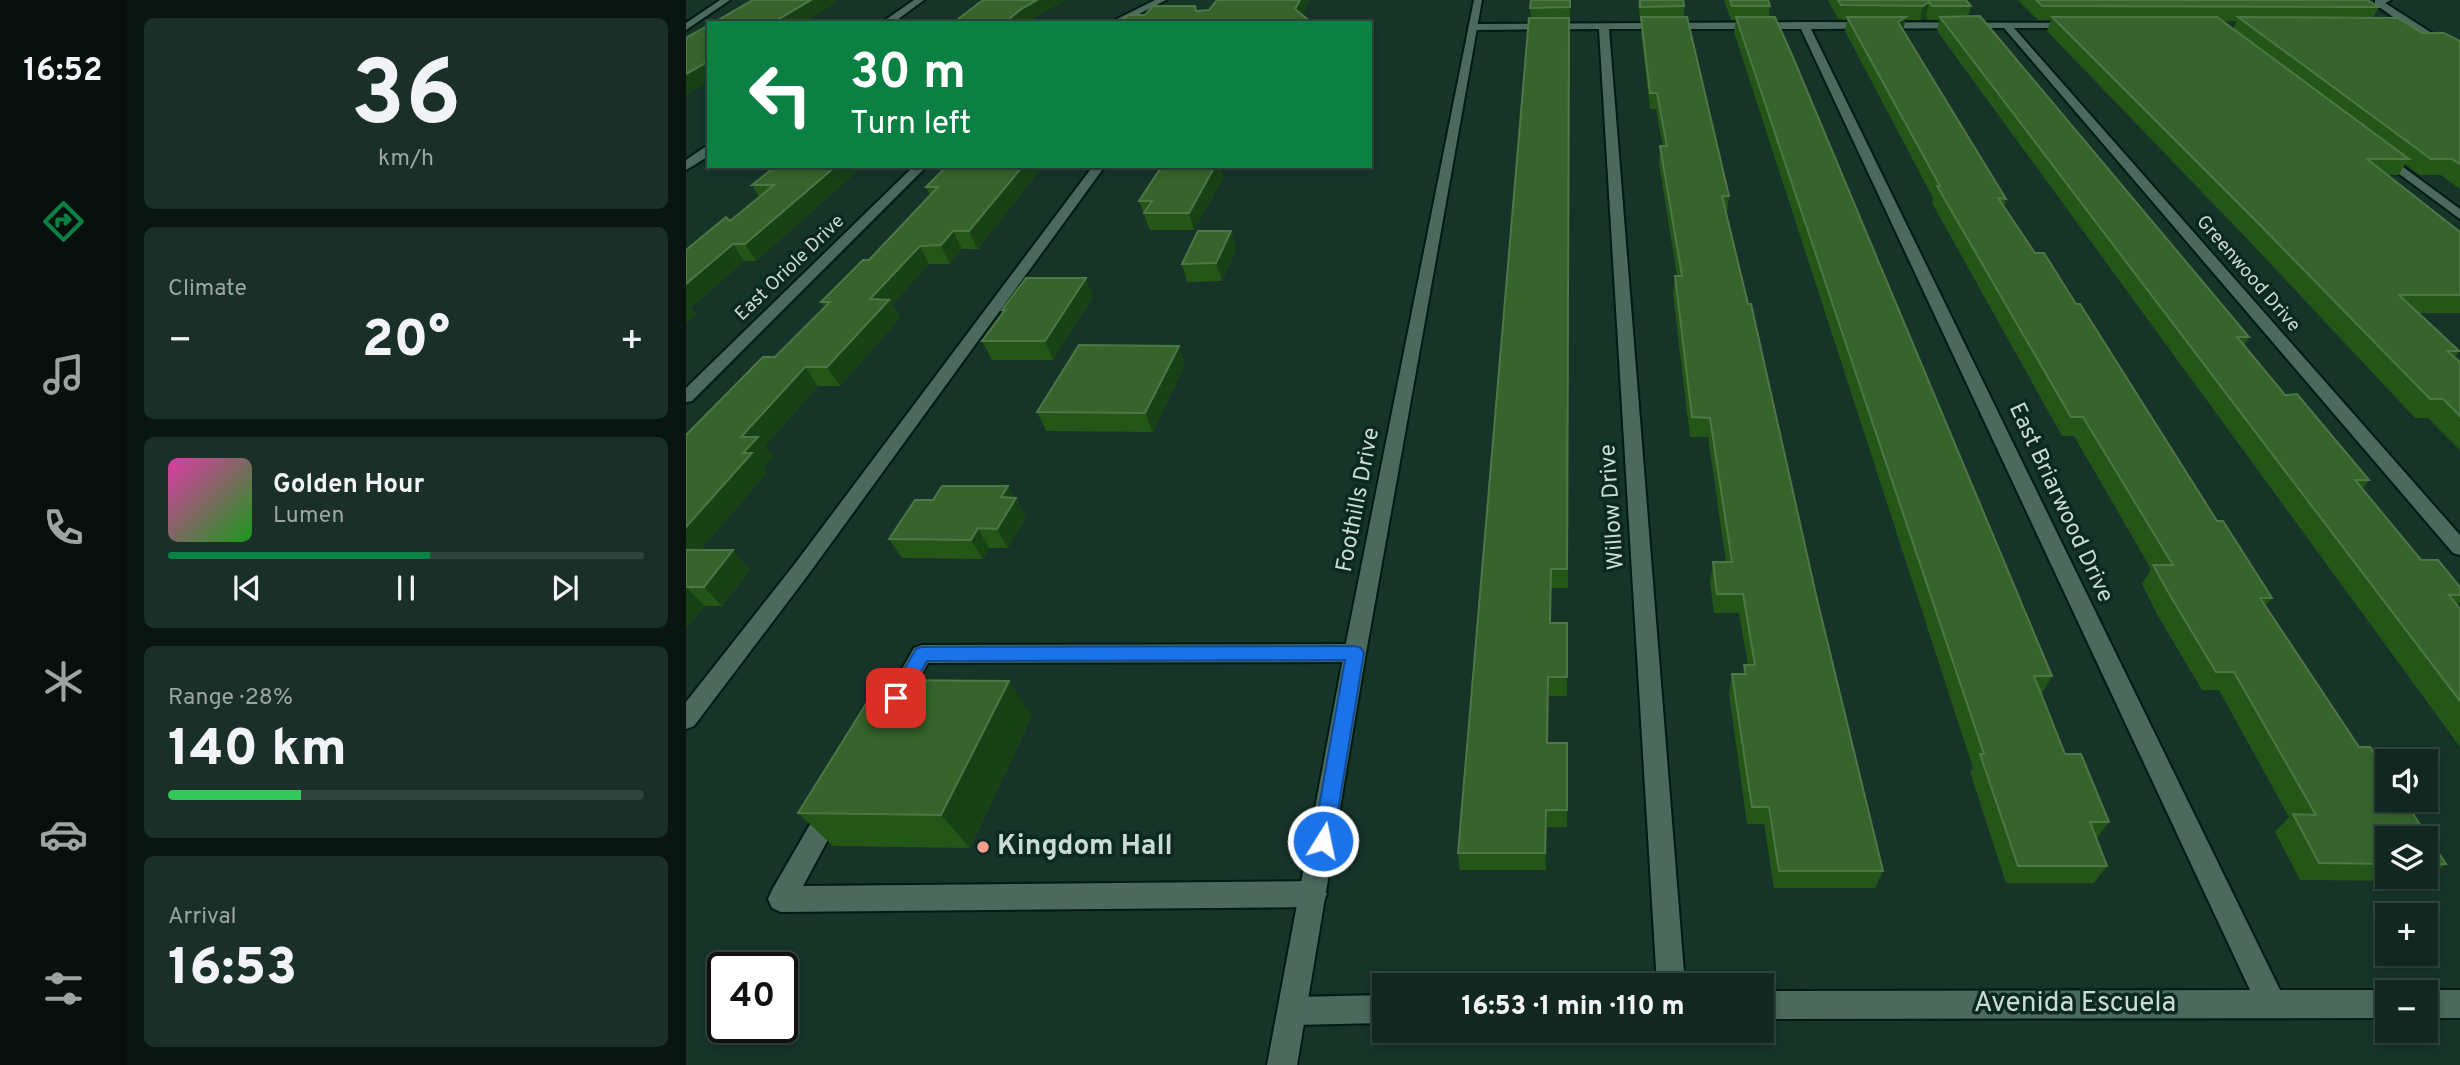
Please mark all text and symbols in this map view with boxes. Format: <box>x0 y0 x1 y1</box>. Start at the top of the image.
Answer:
text: 36 <box>351 42 461 157</box>
text: 30 m <box>850 44 966 106</box>
icon: left <box>735 49 826 140</box>
text: 16:52 <box>23 52 103 92</box>
text: Turn left <box>850 105 971 145</box>
text: km/h <box>378 145 434 174</box>
icon: directions <box>39 197 88 246</box>
street label: East Oriole Drive <box>730 210 850 326</box>
street label: Greenwood Drive <box>2191 211 2305 337</box>
text: Climate <box>168 275 247 304</box>
text: 20° <box>362 309 450 375</box>
text: − <box>168 318 193 367</box>
text: + <box>619 318 644 367</box>
icon: music <box>39 350 88 399</box>
street label: East Briarwood Drive <box>2001 399 2119 607</box>
street label: Foothills Drive <box>1331 425 1387 575</box>
street label: Willow Drive <box>1594 443 1632 571</box>
text: Golden Hour <box>273 469 424 502</box>
text: Lumen <box>273 502 344 531</box>
icon: phone <box>39 503 88 552</box>
icon: previous <box>228 569 266 607</box>
icon: pause <box>387 569 425 607</box>
icon: next <box>546 569 584 607</box>
icon: climate <box>39 657 88 706</box>
pin <box>866 668 926 728</box>
icon: arrive <box>877 679 915 717</box>
text: Range · 28% <box>168 684 293 713</box>
text: 140 km <box>168 718 347 784</box>
map controls <box>2375 749 2438 1043</box>
button: sound <box>2375 749 2438 812</box>
position arrow <box>1286 804 1360 878</box>
icon: car <box>39 810 88 859</box>
button: layers <box>2375 826 2438 889</box>
place label: Kingdom Hall <box>997 829 1173 865</box>
marker: Kingdom Hall <box>975 839 991 855</box>
text: Arrival <box>168 903 237 932</box>
button: + <box>2375 903 2438 966</box>
text: 16:53 <box>168 937 297 1003</box>
speed limit sign: 40 <box>707 952 798 1043</box>
icon: filters <box>39 964 88 1013</box>
button: − <box>2375 980 2438 1043</box>
street label: Avenida Escuela <box>1974 986 2176 1022</box>
text: 16:53 · 1 min · 110 m <box>1462 991 1684 1024</box>

